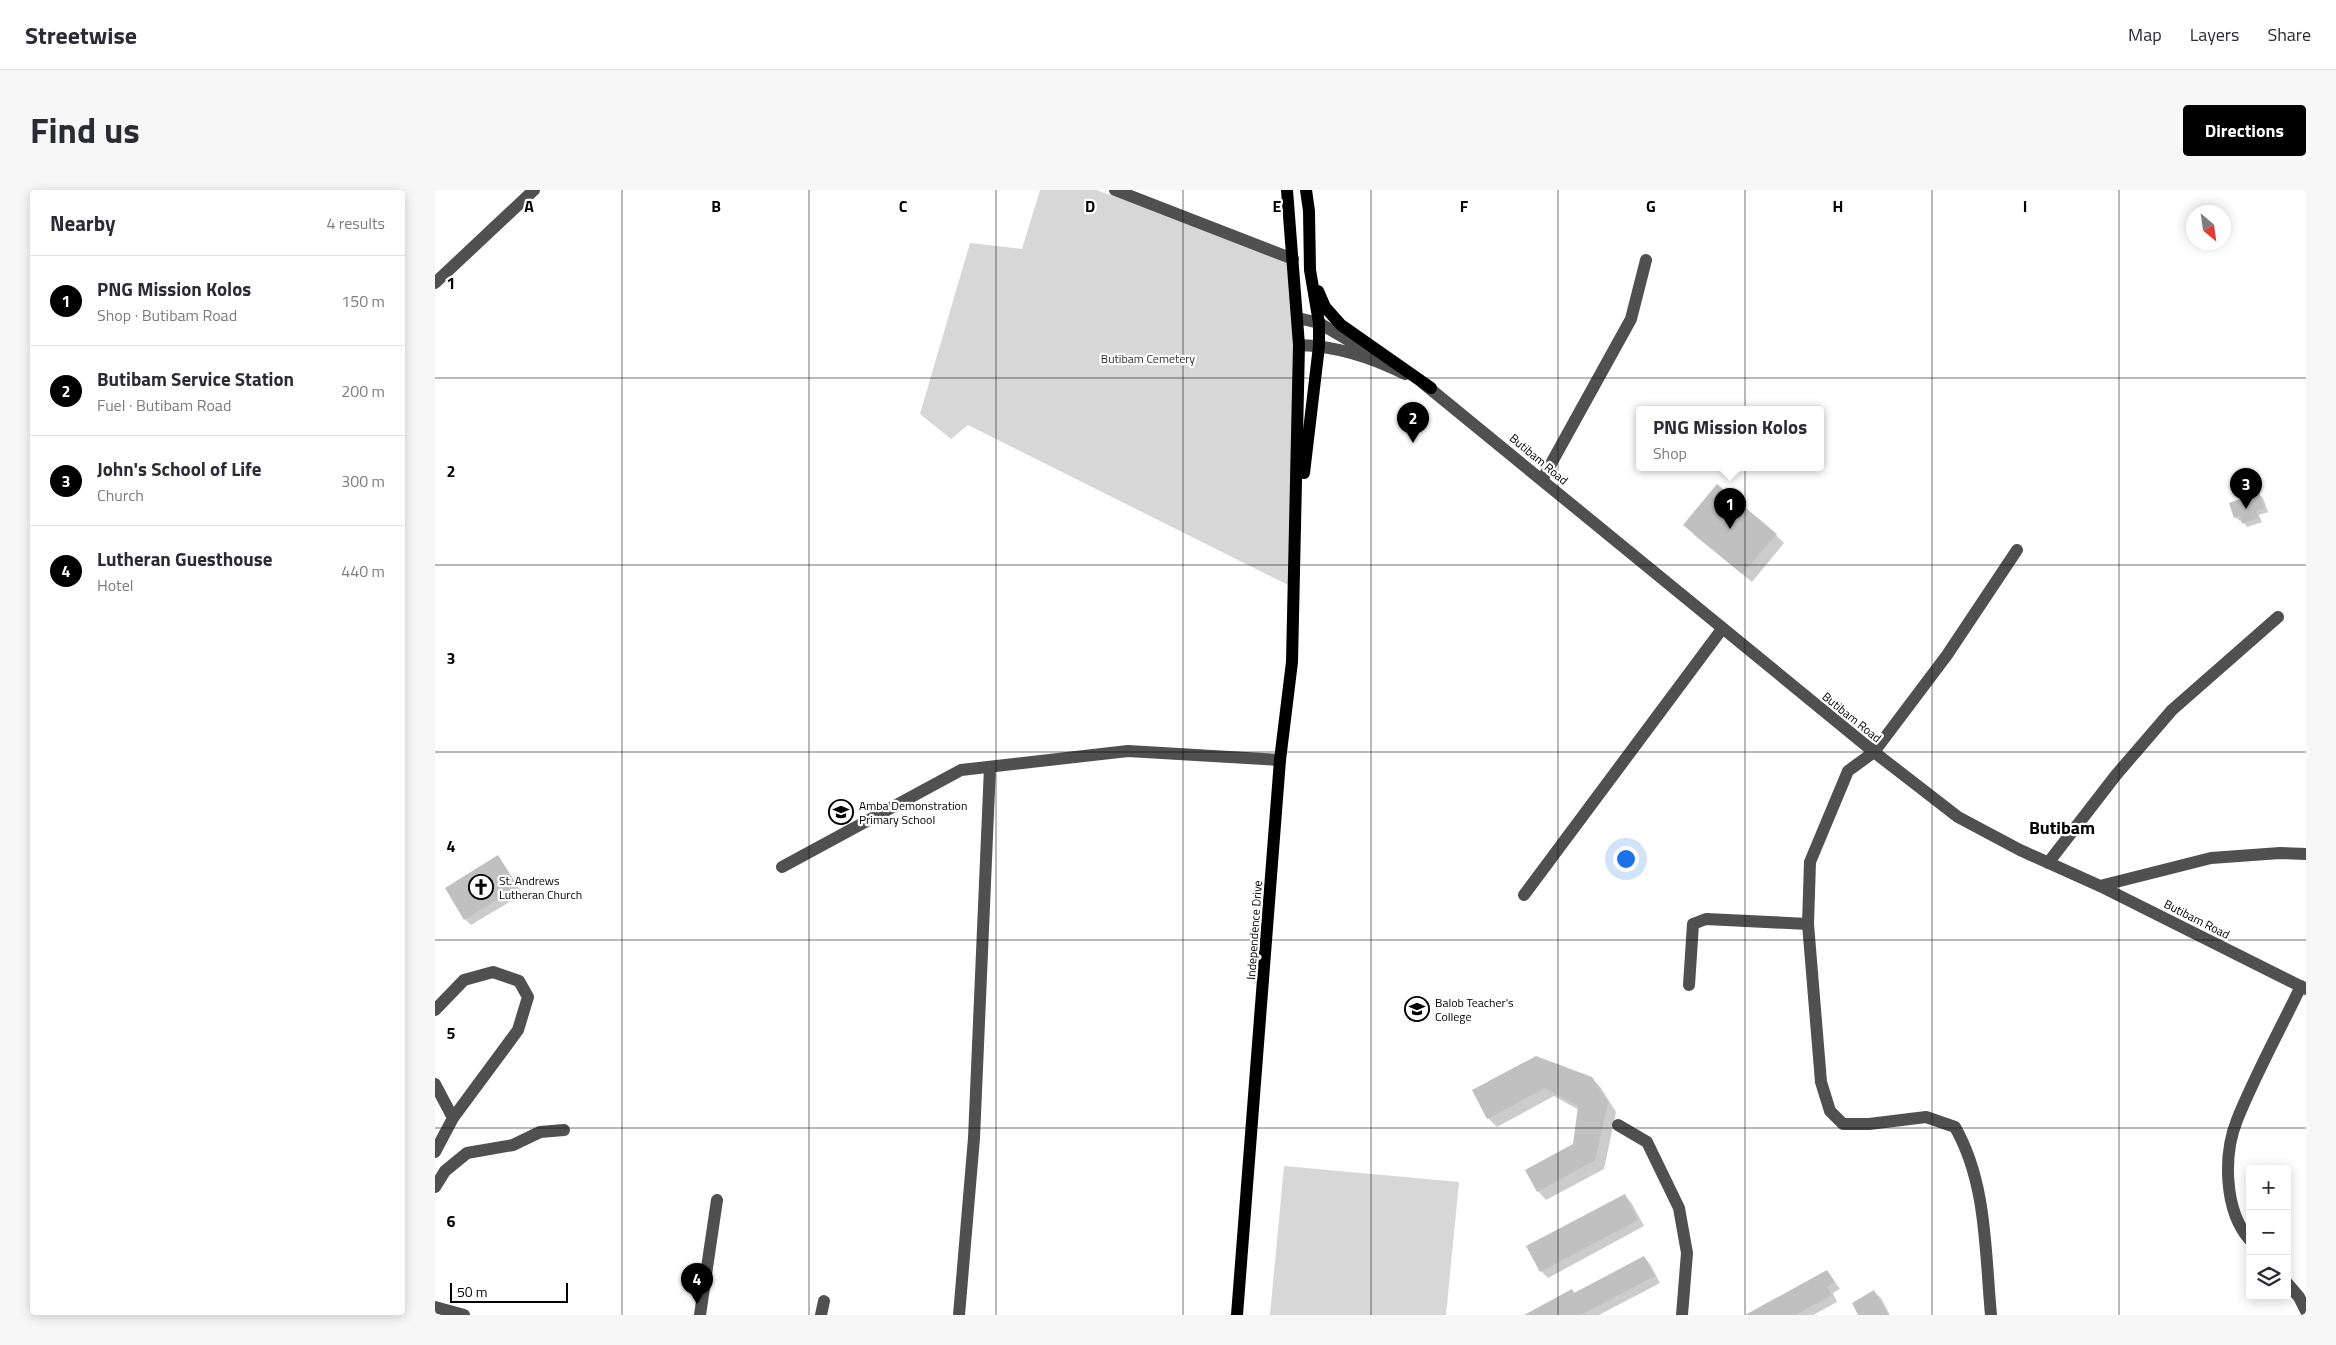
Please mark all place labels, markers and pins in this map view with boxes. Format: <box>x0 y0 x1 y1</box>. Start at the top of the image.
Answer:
pin: 2 <box>1397 402 1429 443</box>
pin: 3 <box>2230 468 2262 509</box>
pin: 1 <box>1714 488 1746 529</box>
place label: Amba Demonstration Primary School <box>859 796 967 829</box>
school or university icon: Amba Demonstration Primary School <box>828 799 854 825</box>
place label: St. Andrews Lutheran Church <box>499 871 582 904</box>
church icon: St. Andrews Lutheran Church <box>468 874 494 900</box>
place label: Balob Teacher's College <box>1435 993 1514 1026</box>
school or university icon: Balob Teacher's College <box>1404 996 1430 1022</box>
pin: 4 <box>681 1263 713 1304</box>

